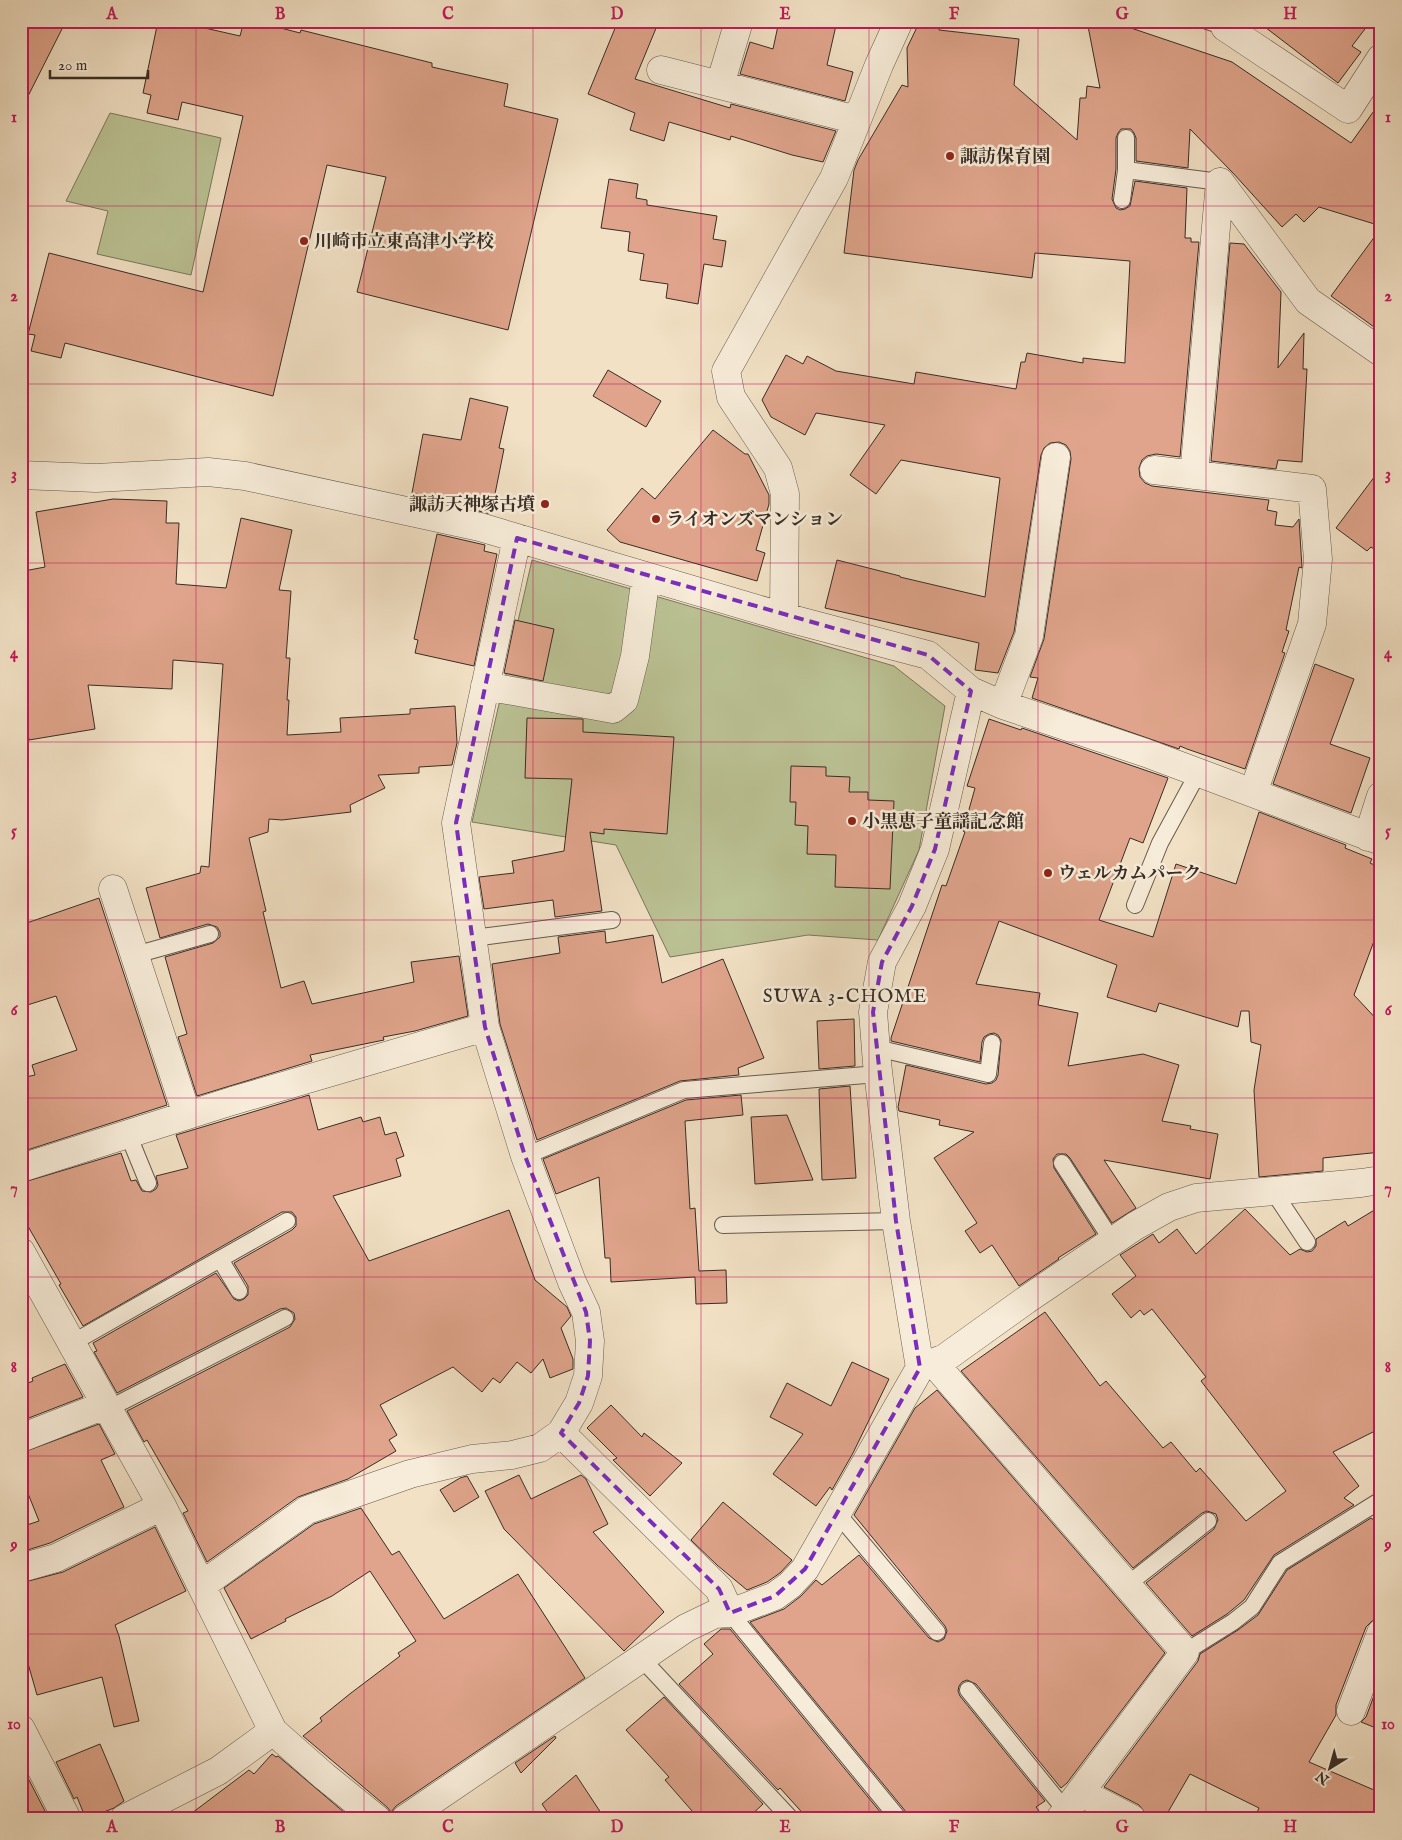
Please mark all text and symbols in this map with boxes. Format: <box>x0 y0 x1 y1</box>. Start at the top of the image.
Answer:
text: A <box>106 5 119 25</box>
text: B <box>275 5 286 25</box>
text: C <box>442 5 454 25</box>
text: D <box>611 5 624 25</box>
text: E <box>779 5 791 25</box>
text: F <box>949 5 960 25</box>
text: G <box>1116 5 1129 25</box>
text: H <box>1283 5 1297 25</box>
scale bar <box>50 48 148 80</box>
text: 20 m <box>58 56 88 75</box>
text: 1 <box>11 108 17 128</box>
text: 1 <box>1385 108 1391 128</box>
place label: 諏訪保育園 <box>960 146 1050 169</box>
marker: 諏訪保育園 <box>944 150 956 162</box>
place label: 川崎市立東高津小学校 <box>314 231 494 254</box>
marker: 川崎市立東高津小学校 <box>298 235 310 247</box>
text: 2 <box>10 287 18 307</box>
text: 2 <box>1384 287 1392 307</box>
text: 3 <box>11 465 17 485</box>
text: 3 <box>1385 465 1391 485</box>
place label: 諏訪天神塚古墳 <box>409 494 535 517</box>
marker: 諏訪天神塚古墳 <box>539 498 551 510</box>
place label: ライオンズマンション <box>666 509 843 532</box>
marker: ライオンズマンション <box>650 513 662 525</box>
text: 4 <box>10 644 19 664</box>
text: 4 <box>1384 644 1393 664</box>
place label: 小黒恵子童謡記念館 <box>862 811 1024 834</box>
marker: 小黒恵子童謡記念館 <box>846 815 858 827</box>
text: 5 <box>11 822 17 842</box>
text: 5 <box>1385 822 1391 842</box>
place label: ウェルカムパーク <box>1058 863 1201 886</box>
marker: ウェルカムパーク <box>1042 867 1054 879</box>
district label: SUWA 3-CHOME <box>763 985 927 1009</box>
text: 6 <box>11 1001 19 1021</box>
text: 6 <box>1385 1001 1393 1021</box>
text: 7 <box>10 1179 18 1199</box>
text: 7 <box>1384 1179 1392 1199</box>
text: 8 <box>11 1358 17 1378</box>
text: 8 <box>1385 1358 1391 1378</box>
text: 9 <box>10 1536 18 1556</box>
text: 9 <box>1384 1536 1392 1556</box>
text: 10 <box>7 1715 21 1735</box>
text: 10 <box>1381 1715 1395 1735</box>
north arrow <box>1304 1742 1354 1792</box>
text: N <box>1313 1767 1334 1789</box>
text: A <box>106 1818 119 1838</box>
text: B <box>275 1818 286 1838</box>
text: C <box>442 1818 454 1838</box>
text: D <box>611 1818 624 1838</box>
text: E <box>779 1818 791 1838</box>
text: F <box>949 1818 960 1838</box>
text: G <box>1116 1818 1129 1838</box>
text: H <box>1283 1818 1297 1838</box>

